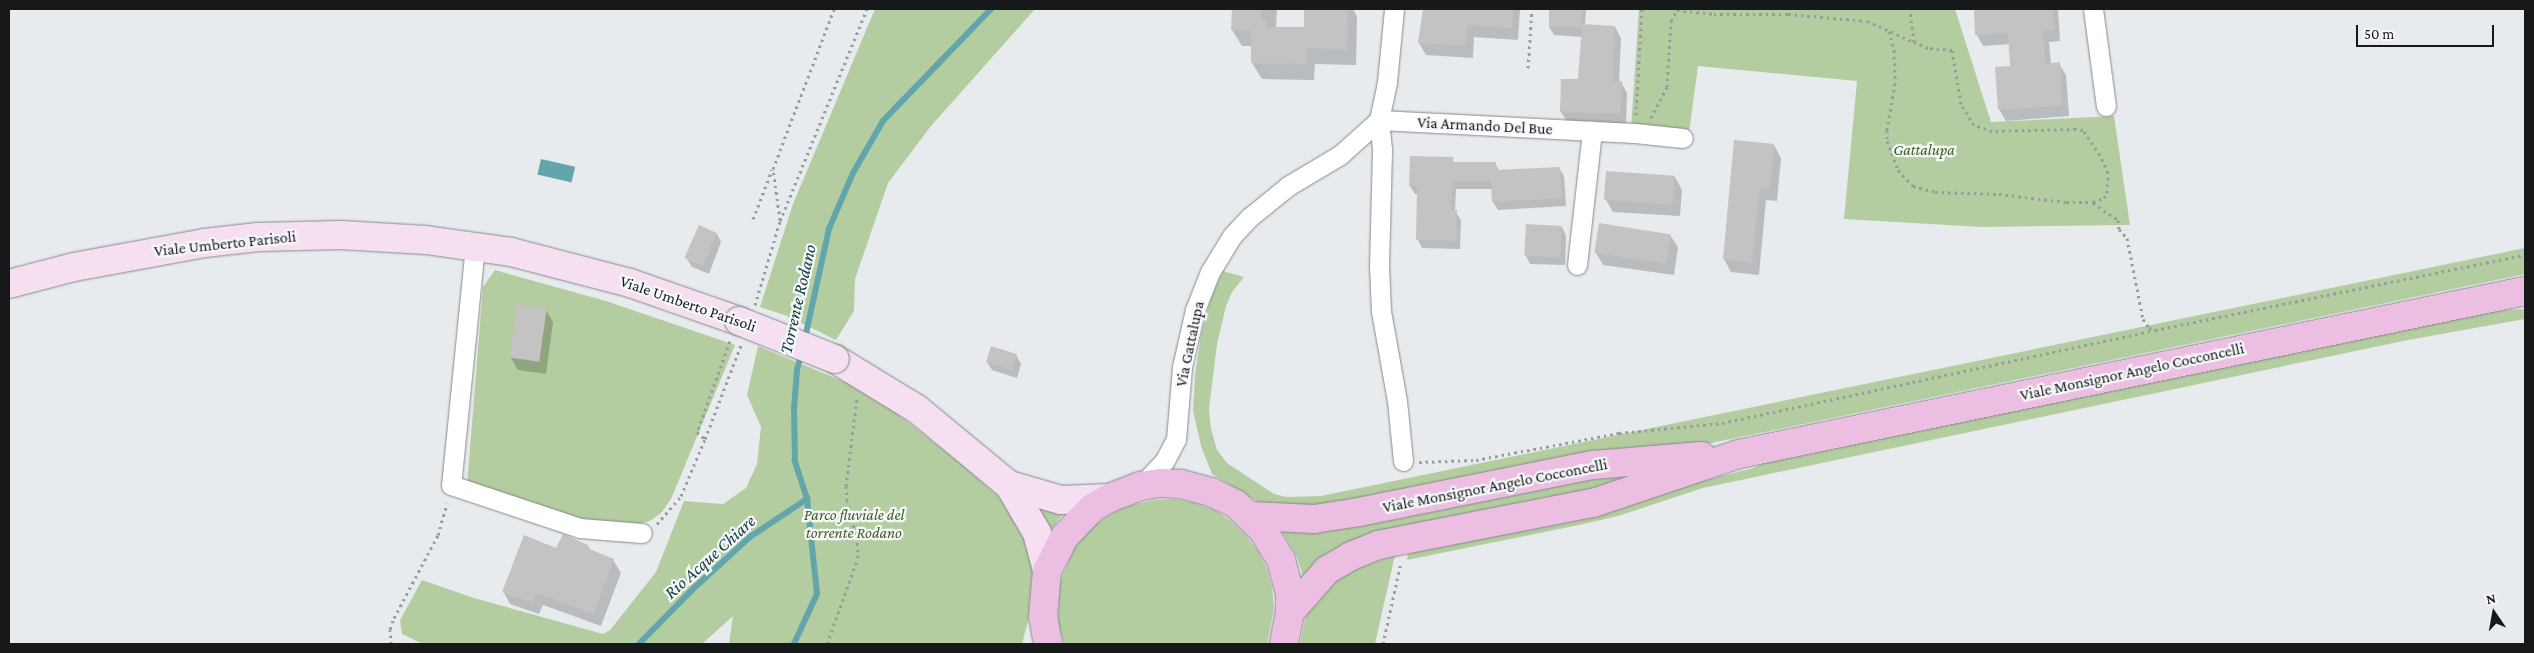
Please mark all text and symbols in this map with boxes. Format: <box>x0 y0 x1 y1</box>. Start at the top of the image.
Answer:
scale bar <box>2359 15 2496 47</box>
text: 50 m <box>2364 26 2394 42</box>
street label: Via Armando Del Bue <box>1417 113 1553 139</box>
park label: Gattalupa <box>1893 140 1955 160</box>
street label: Viale Umberto Parisoli <box>153 227 297 261</box>
water label: Torrente Rodano <box>775 242 821 356</box>
street label: Viale Umberto Parisoli <box>617 272 759 336</box>
street label: Via Gattalupa <box>1172 299 1208 389</box>
street label: Viale Monsignor Angelo Cocconcelli <box>2018 339 2246 405</box>
street label: Viale Monsignor Angelo Cocconcelli <box>1381 455 1609 517</box>
park label: Parco fluviale del torrente Rodano <box>804 505 904 543</box>
water label: Rio Acque Chiare <box>660 510 760 604</box>
north arrow <box>2469 588 2519 638</box>
text: N <box>2485 590 2497 607</box>

